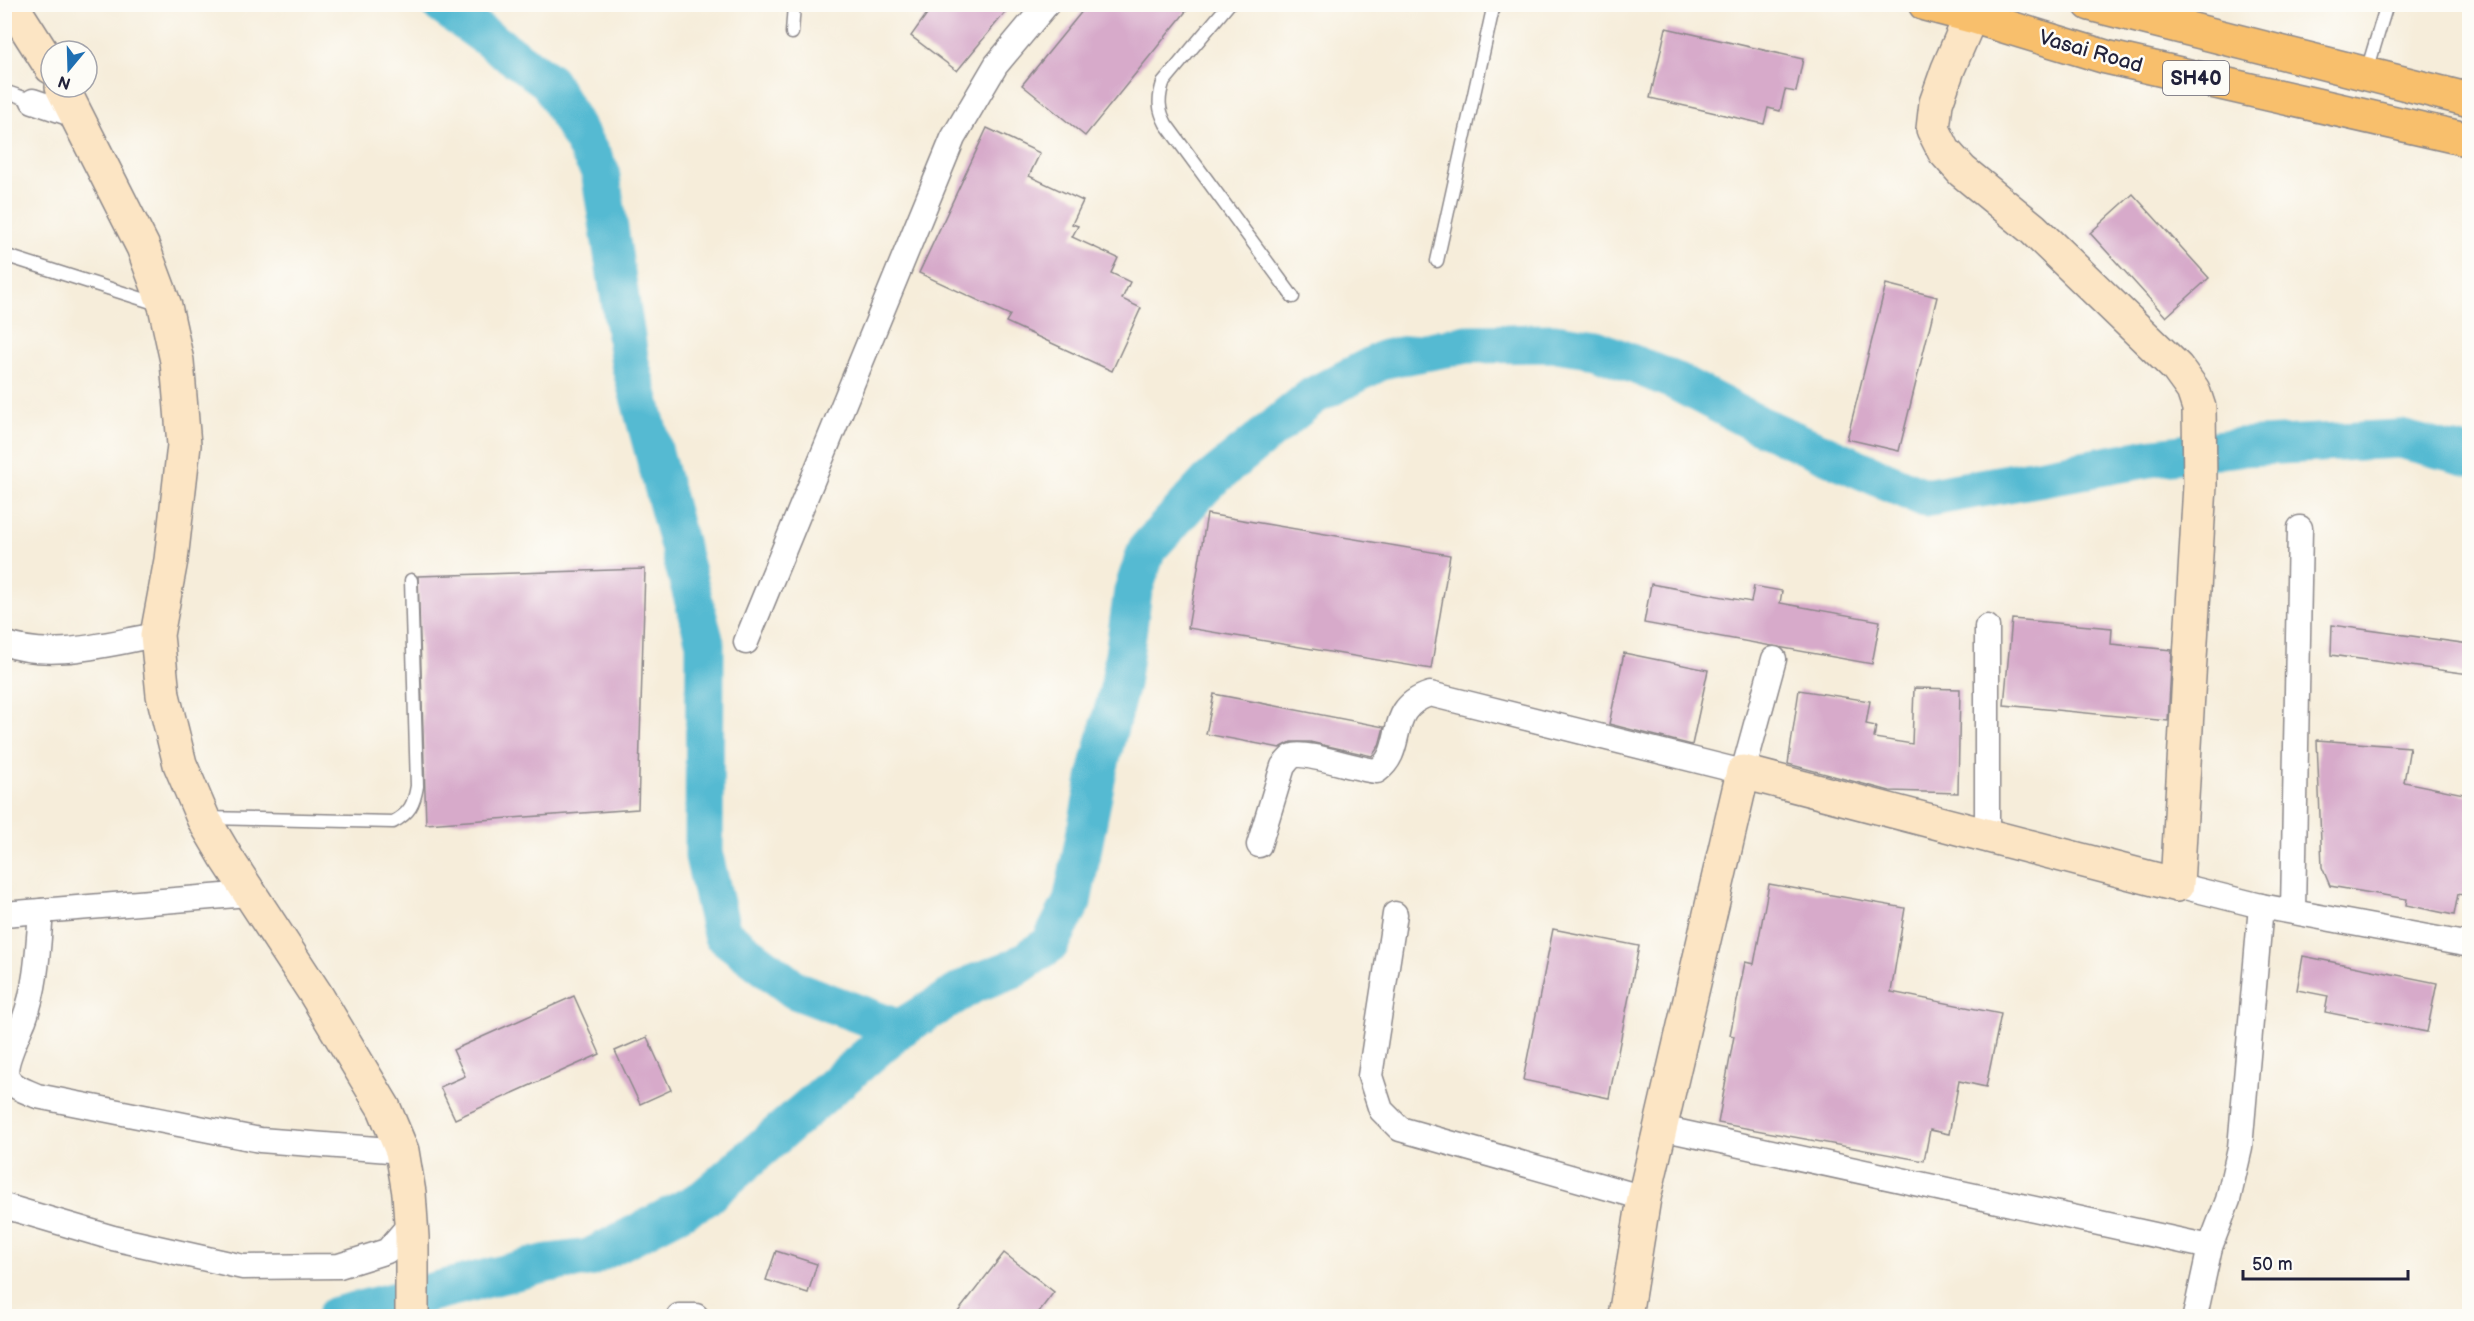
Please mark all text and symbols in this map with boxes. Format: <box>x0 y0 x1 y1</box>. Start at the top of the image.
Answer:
street label: Vasai Road <box>2036 25 2146 78</box>
north arrow <box>39 39 99 99</box>
road number: SH40 <box>2163 61 2229 95</box>
text: N <box>56 71 73 93</box>
scale bar <box>2243 1243 2408 1281</box>
text: 50 m <box>2252 1254 2293 1275</box>

